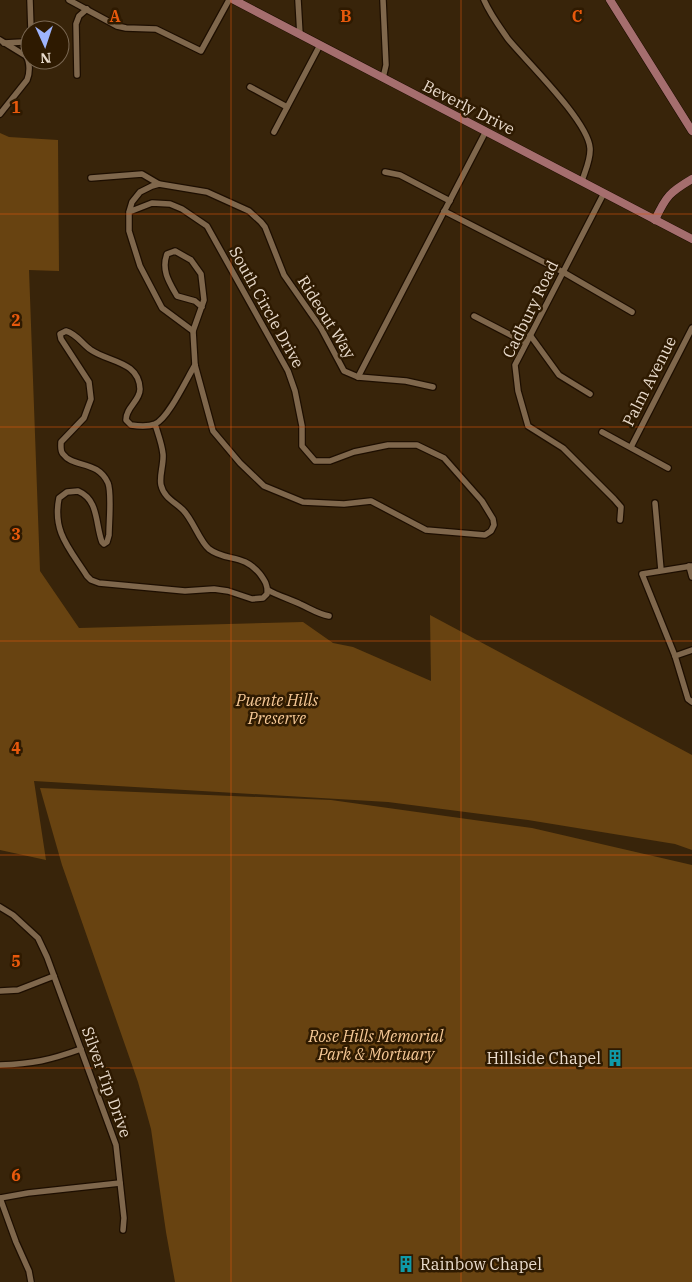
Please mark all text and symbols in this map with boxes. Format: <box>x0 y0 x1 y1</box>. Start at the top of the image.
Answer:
text: A <box>109 6 121 26</box>
text: B <box>340 6 352 26</box>
text: C <box>572 6 582 26</box>
north arrow <box>20 20 70 70</box>
text: N <box>40 49 52 67</box>
street label: Beverly Drive <box>420 75 518 139</box>
text: 1 <box>11 97 21 117</box>
street label: South Circle Drive <box>225 243 309 371</box>
street label: Cadbury Road <box>498 257 562 361</box>
street label: Rideout Way <box>294 272 361 363</box>
text: 2 <box>11 310 21 330</box>
street label: Palm Avenue <box>618 333 680 429</box>
text: 3 <box>11 524 21 544</box>
park label: Puente Hills Preserve <box>235 690 318 728</box>
text: 4 <box>11 738 21 758</box>
text: 5 <box>11 951 21 971</box>
street label: Silver Tip Drive <box>78 1024 136 1140</box>
park label: Rose Hills Memorial Park & Mortuary <box>307 1026 444 1064</box>
place label: Hillside Chapel <box>486 1048 601 1068</box>
building icon: Hillside Chapel <box>605 1048 625 1068</box>
text: 6 <box>11 1165 21 1185</box>
building icon: Rainbow Chapel <box>396 1254 416 1274</box>
place label: Rainbow Chapel <box>420 1254 542 1274</box>

